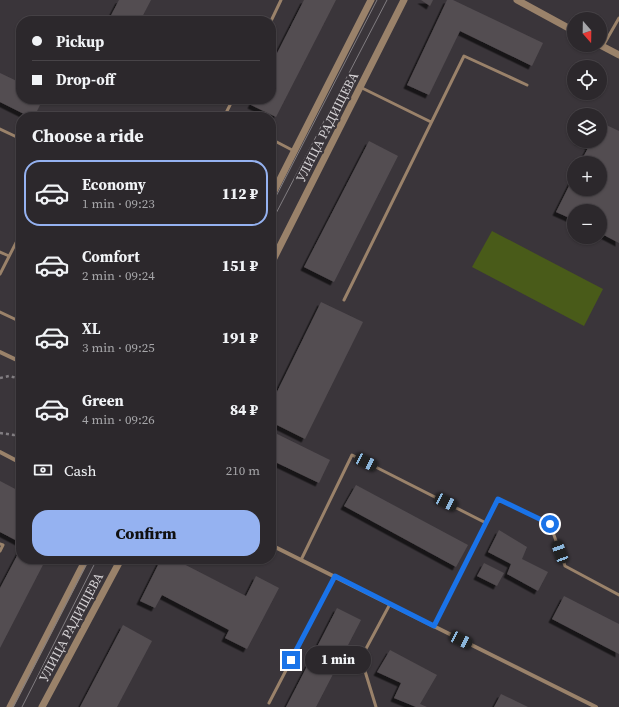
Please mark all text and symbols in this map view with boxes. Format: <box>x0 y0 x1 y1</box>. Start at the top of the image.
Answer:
north arrow <box>567 12 607 52</box>
map controls <box>567 12 607 244</box>
text: Pickup <box>56 31 104 52</box>
button: locate <box>567 60 607 100</box>
text: Drop-off <box>56 69 115 90</box>
street label: УЛИЦА РАДИЩЕВА <box>292 69 362 185</box>
button: layers <box>567 108 607 148</box>
text: Choose a ride <box>32 123 144 148</box>
button: + <box>567 156 607 196</box>
text: Economy <box>82 174 146 195</box>
icon: car <box>34 175 70 211</box>
text: 112 ₽ <box>222 183 258 204</box>
text: 1 min · 09:23 <box>82 195 155 212</box>
button: − <box>567 204 607 244</box>
text: Comfort <box>82 246 140 267</box>
icon: car <box>34 247 70 283</box>
text: 151 ₽ <box>222 255 258 276</box>
text: 2 min · 09:24 <box>82 267 155 284</box>
text: XL <box>82 318 101 339</box>
icon: car <box>34 319 70 355</box>
text: 191 ₽ <box>222 327 258 348</box>
text: 3 min · 09:25 <box>82 339 155 356</box>
text: Green <box>82 390 124 411</box>
icon: car <box>34 391 70 427</box>
text: 84 ₽ <box>230 399 258 420</box>
text: 4 min · 09:26 <box>82 411 155 428</box>
car <box>353 451 379 473</box>
icon: cash <box>32 459 54 481</box>
text: Cash <box>64 460 96 481</box>
text: 210 m <box>226 462 260 479</box>
car <box>433 491 459 513</box>
button: Confirm <box>32 510 260 556</box>
route start <box>541 515 559 533</box>
car <box>550 539 570 565</box>
street label: УЛИЦА РАДИЩЕВА <box>35 569 107 685</box>
car <box>448 629 474 651</box>
callout: 1 min <box>305 646 371 674</box>
route end <box>282 651 300 669</box>
text: 1 min <box>321 651 355 668</box>

